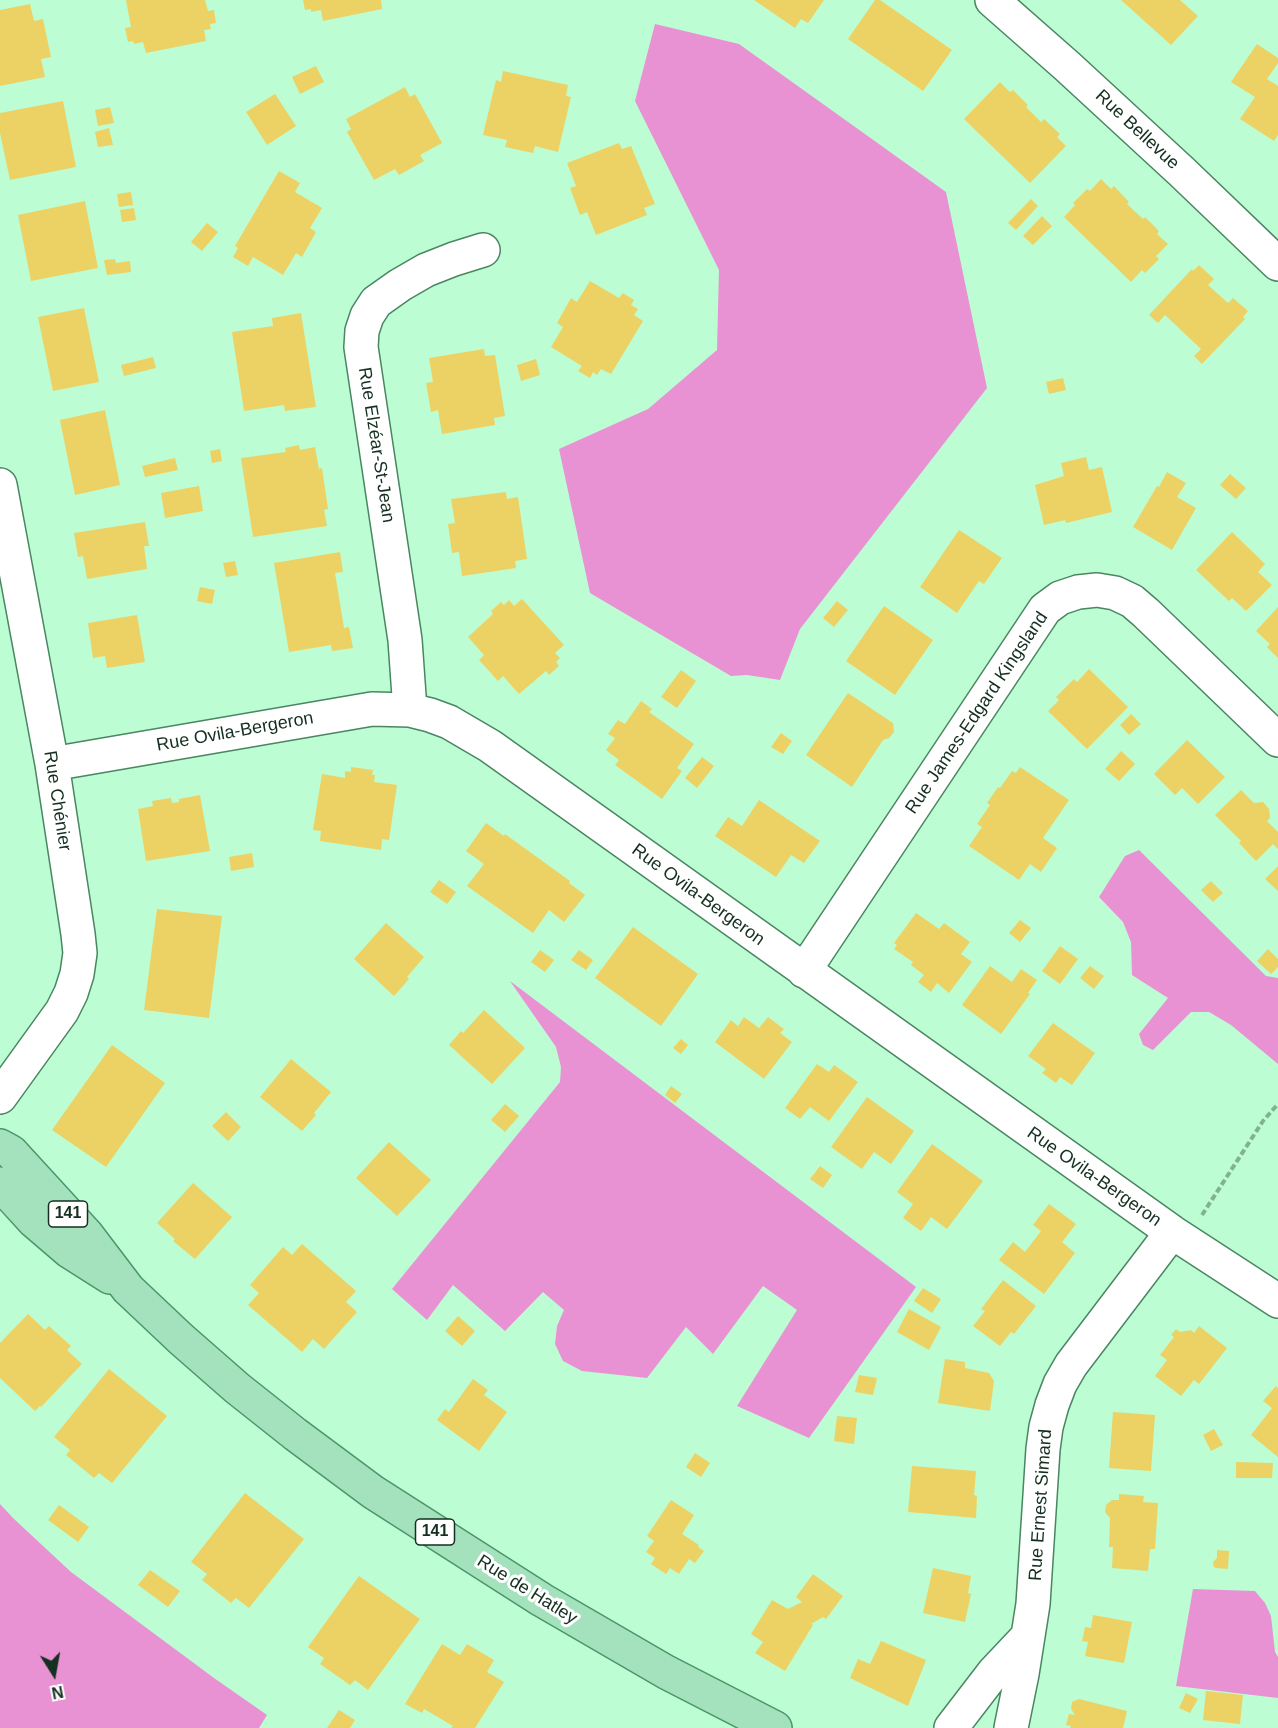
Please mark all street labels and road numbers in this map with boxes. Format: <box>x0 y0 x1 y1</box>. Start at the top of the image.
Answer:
street label: Rue Bellevue <box>1090 86 1184 174</box>
street label: Rue Elzéar-St-Jean <box>353 366 399 524</box>
street label: Rue James-Edgard Kingsland <box>901 608 1053 818</box>
street label: Rue Ovila-Bergeron <box>155 708 315 756</box>
street label: Rue Chénier <box>38 749 76 853</box>
street label: Rue Ovila-Bergeron <box>627 840 769 950</box>
street label: Rue Ovila-Bergeron <box>1023 1123 1165 1231</box>
road number: 141 <box>48 1201 88 1227</box>
street label: Rue Ernest Simard <box>1025 1428 1057 1582</box>
road number: 141 <box>416 1519 454 1545</box>
street label: Rue de Hatley <box>473 1551 581 1629</box>

